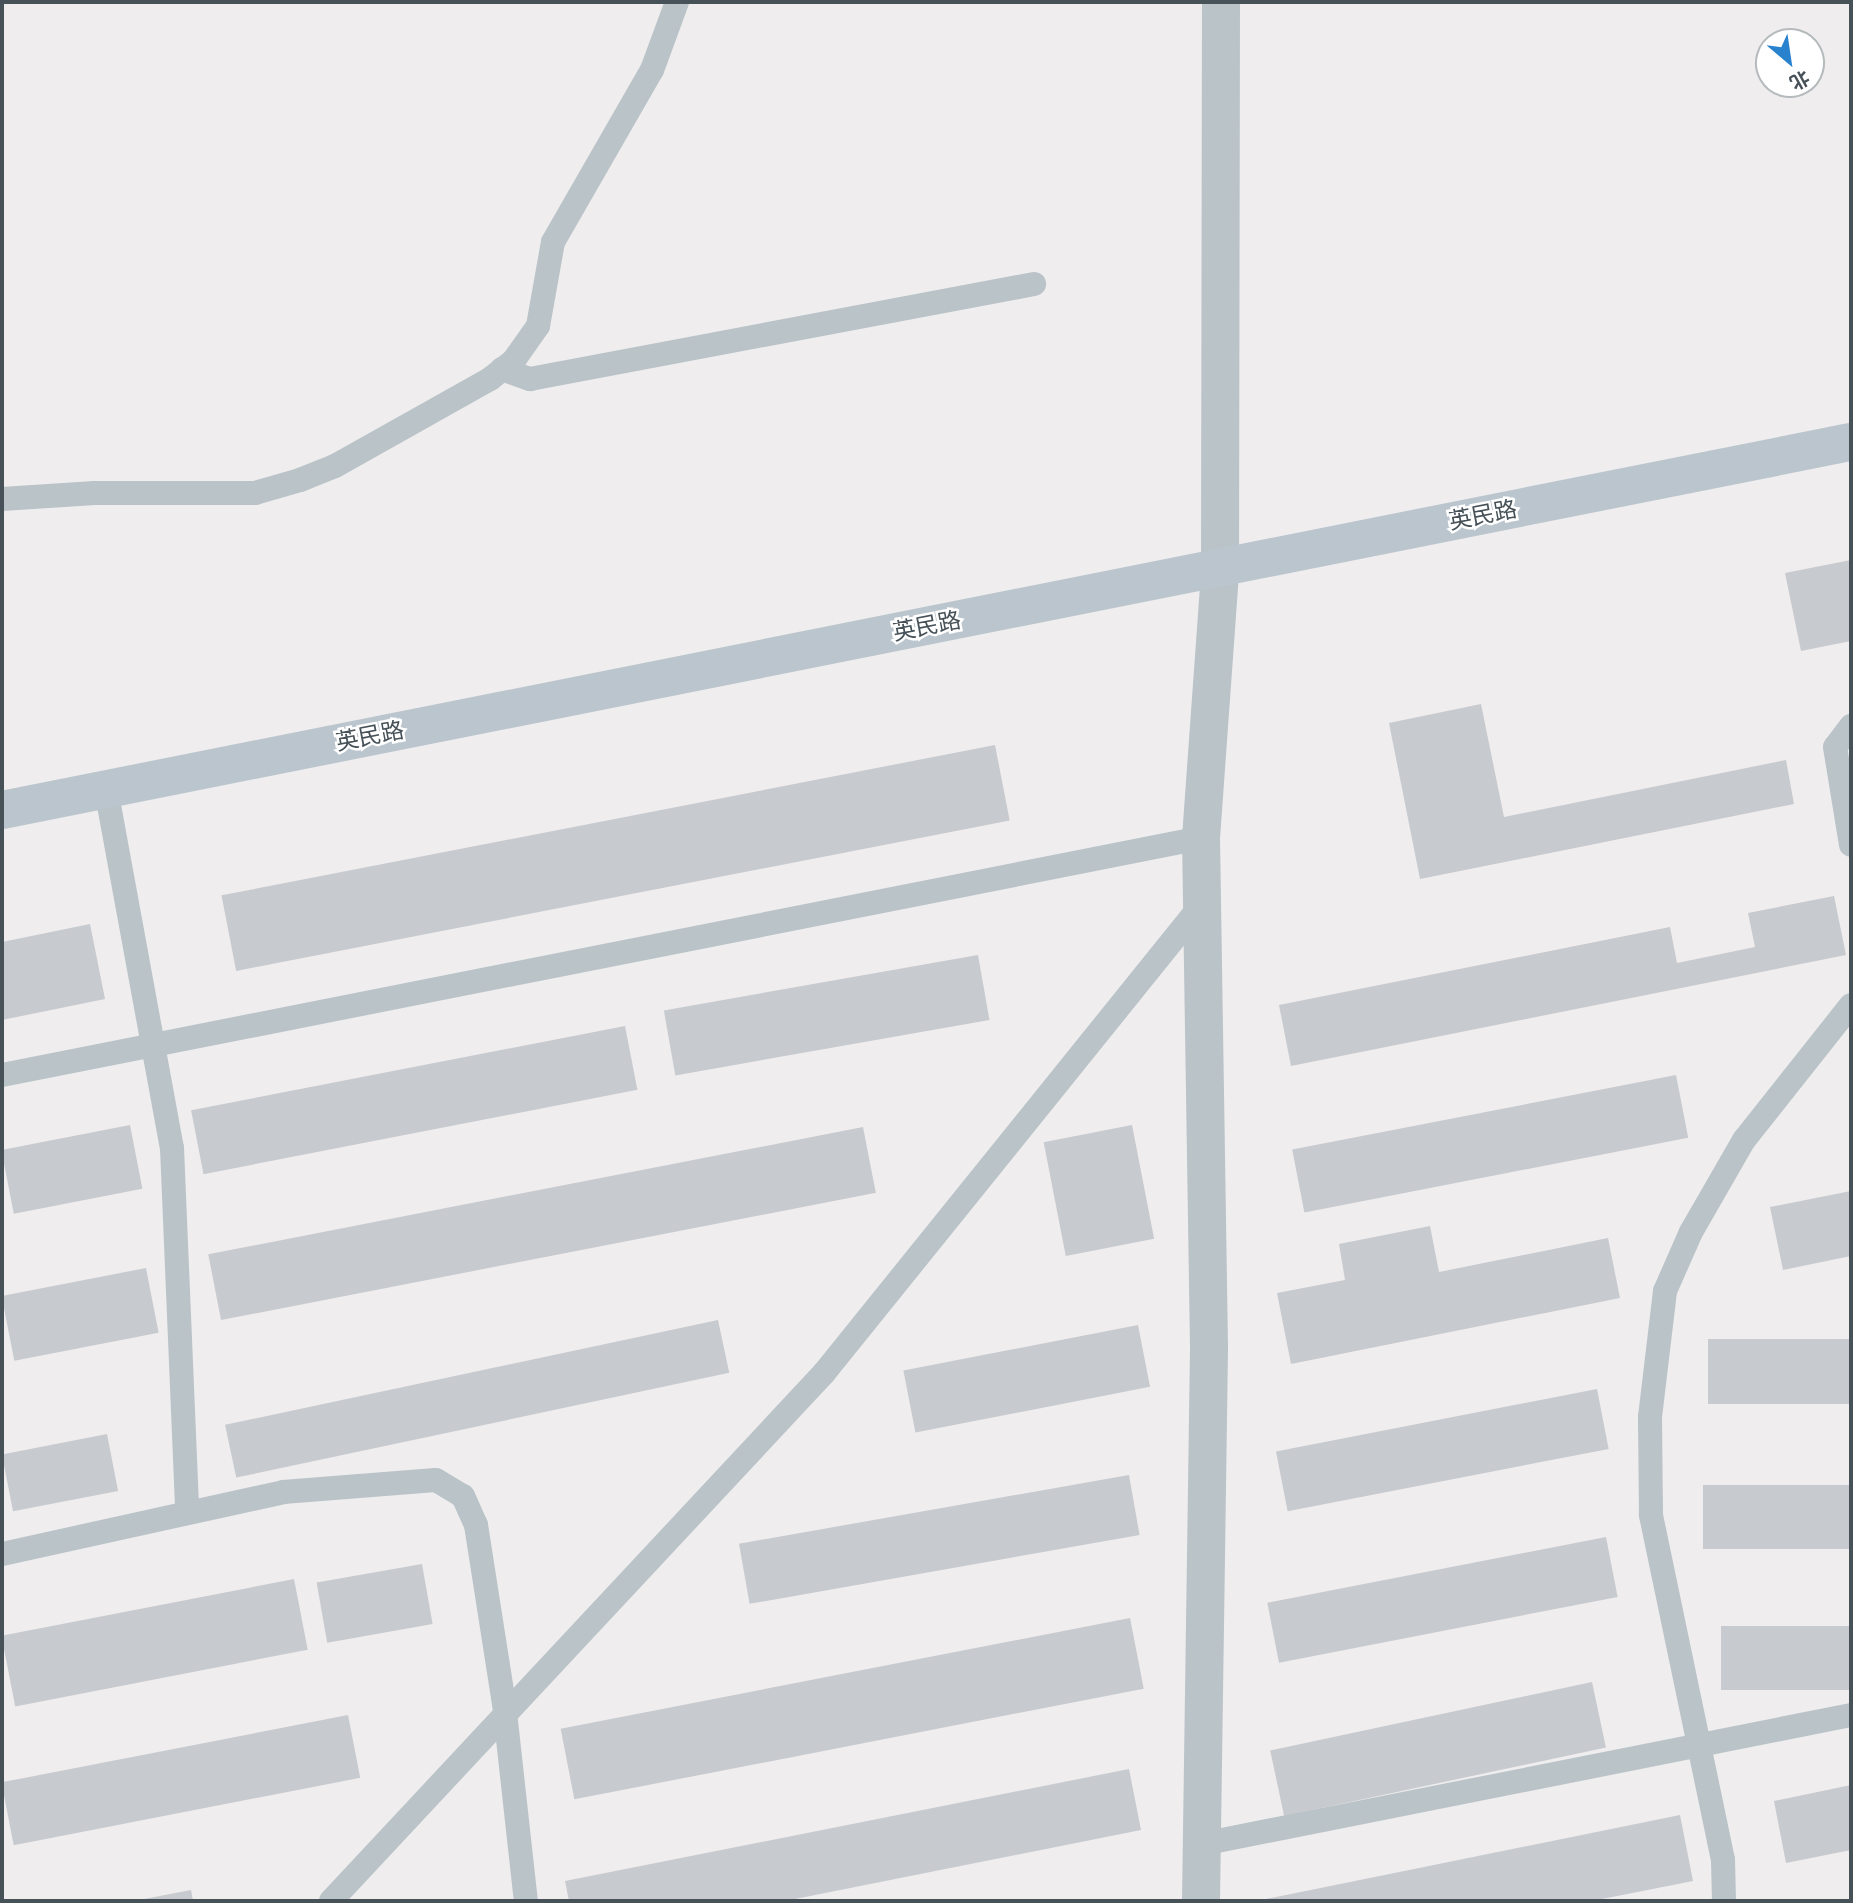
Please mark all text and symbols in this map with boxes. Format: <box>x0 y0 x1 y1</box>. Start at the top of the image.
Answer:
north arrow <box>1755 28 1825 98</box>
text: 北 <box>1786 65 1813 94</box>
street label: 英民路 <box>1447 496 1519 536</box>
street label: 英民路 <box>891 607 963 647</box>
street label: 英民路 <box>334 717 406 757</box>

